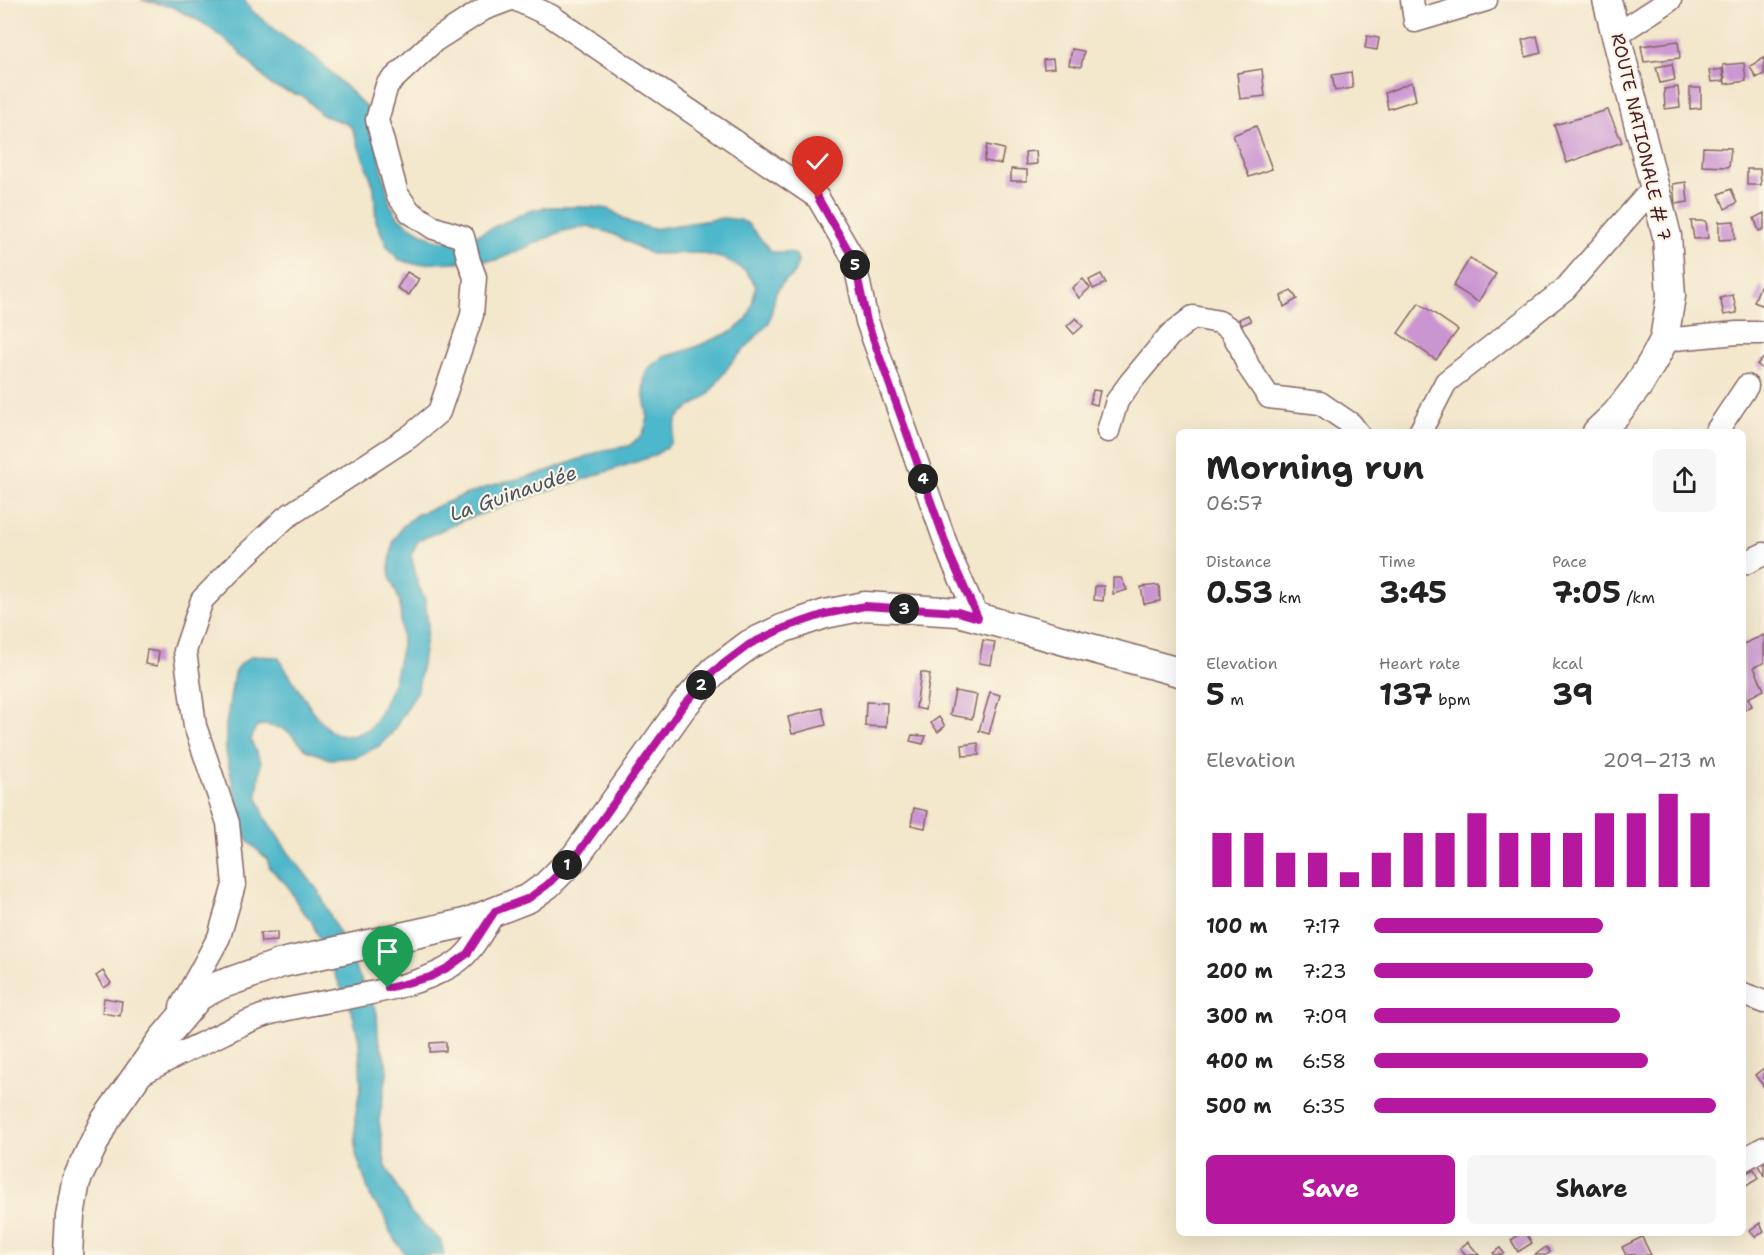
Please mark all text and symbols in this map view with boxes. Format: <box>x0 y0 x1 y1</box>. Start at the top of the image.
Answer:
street label: ROUTE NATIONALE # 7 <box>1605 31 1677 243</box>
pin <box>792 136 843 198</box>
icon: check <box>801 145 834 178</box>
pin: 5 <box>840 250 870 280</box>
text: 5 <box>850 254 860 275</box>
text: Morning run <box>1206 445 1424 490</box>
button: share <box>1653 449 1716 512</box>
water label: La Guinaudée <box>446 459 580 527</box>
pin: 4 <box>908 464 938 494</box>
text: 4 <box>917 468 929 489</box>
text: 06:57 <box>1206 490 1263 516</box>
text: Distance <box>1206 551 1272 572</box>
text: Time <box>1379 551 1416 572</box>
text: Pace <box>1552 551 1587 572</box>
text: 0.53 <box>1206 572 1273 613</box>
text: 3:45 <box>1379 572 1447 613</box>
text: 7:05 <box>1552 572 1621 613</box>
text: km <box>1273 587 1301 608</box>
text: /km <box>1621 587 1655 608</box>
pin: 3 <box>889 594 919 624</box>
text: 3 <box>898 598 910 619</box>
text: Elevation <box>1206 653 1278 674</box>
text: Heart rate <box>1379 653 1461 674</box>
text: kcal <box>1552 653 1583 674</box>
pin: 2 <box>686 670 716 700</box>
text: 2 <box>695 674 707 695</box>
text: 5 <box>1206 674 1225 715</box>
text: 137 <box>1379 674 1433 715</box>
text: 39 <box>1552 674 1593 715</box>
text: m <box>1225 689 1244 710</box>
text: bpm <box>1433 689 1470 710</box>
text: Elevation <box>1206 747 1296 773</box>
text: 209–213 m <box>1603 747 1716 773</box>
pin: 1 <box>552 850 582 880</box>
text: 1 <box>563 854 571 875</box>
text: 100 m <box>1206 913 1268 939</box>
text: 7:17 <box>1302 913 1341 939</box>
pin <box>362 926 413 988</box>
icon: arrive <box>371 935 404 968</box>
text: 200 m <box>1206 958 1273 984</box>
text: 7:23 <box>1302 958 1347 984</box>
text: 300 m <box>1206 1003 1273 1029</box>
text: 7:09 <box>1302 1003 1348 1029</box>
text: 400 m <box>1206 1048 1273 1074</box>
text: 6:58 <box>1302 1048 1346 1074</box>
text: 500 m <box>1206 1093 1272 1119</box>
text: 6:35 <box>1302 1093 1345 1119</box>
button: Save <box>1206 1155 1455 1224</box>
button: Share <box>1467 1155 1716 1224</box>

